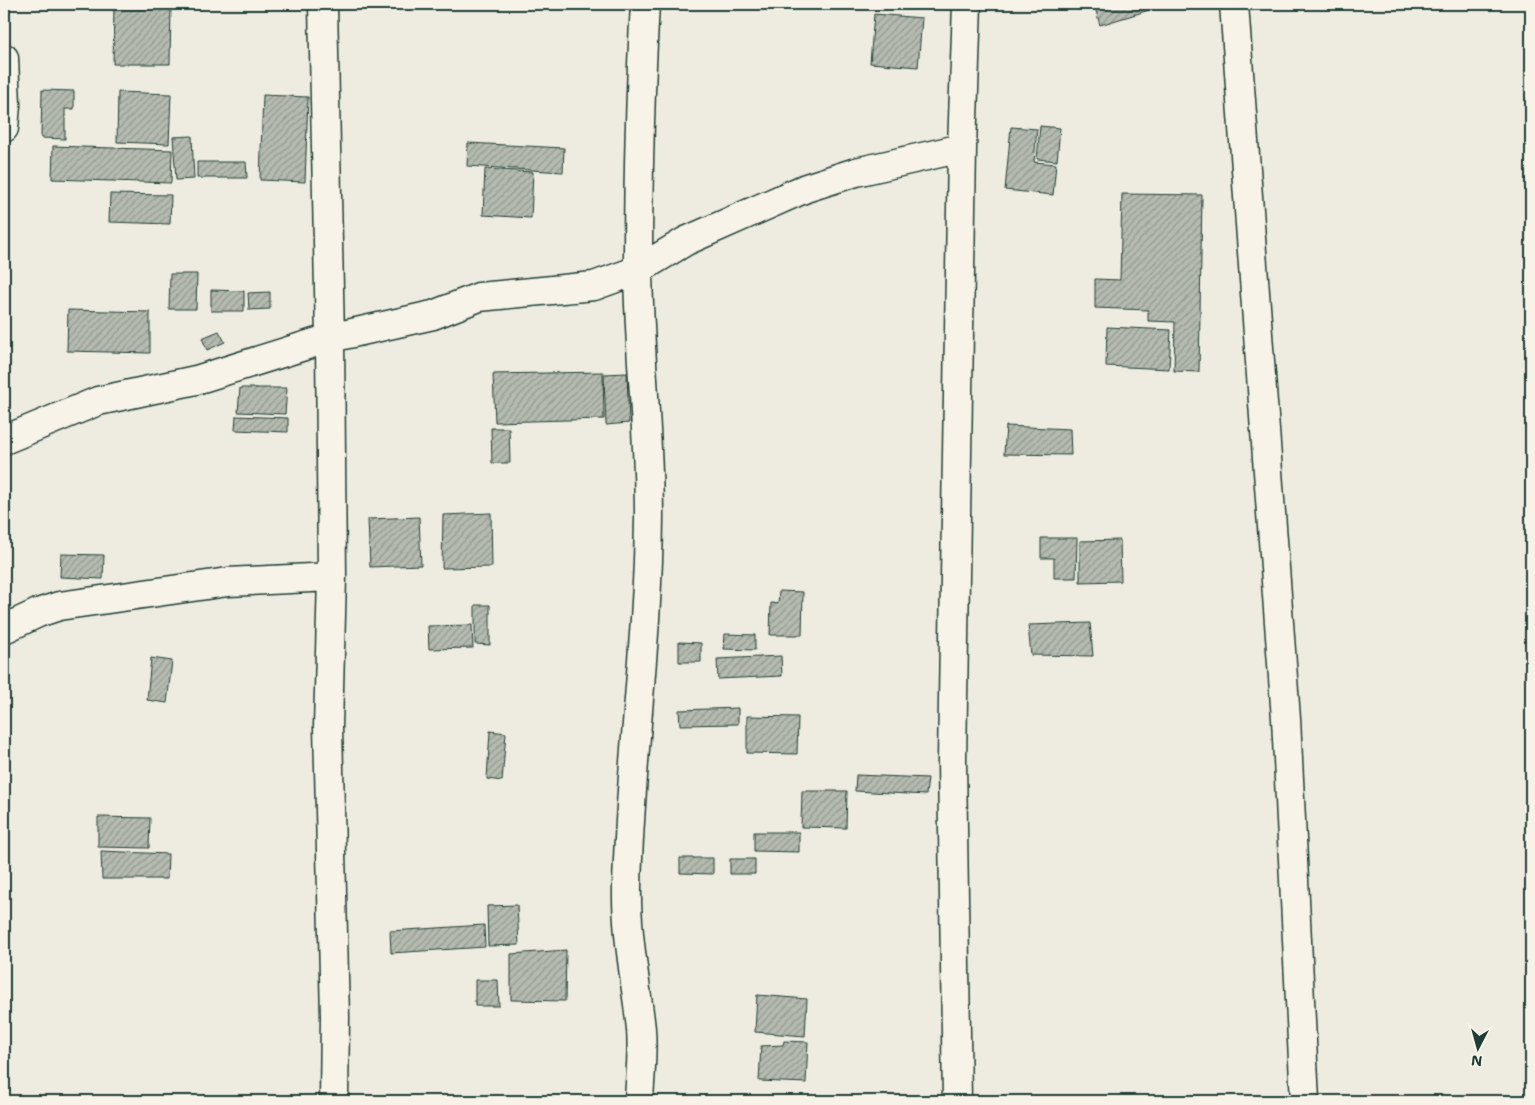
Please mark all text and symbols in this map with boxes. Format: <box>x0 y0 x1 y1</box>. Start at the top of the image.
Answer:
north arrow <box>1452 1022 1502 1072</box>
text: N <box>1470 1051 1483 1070</box>

